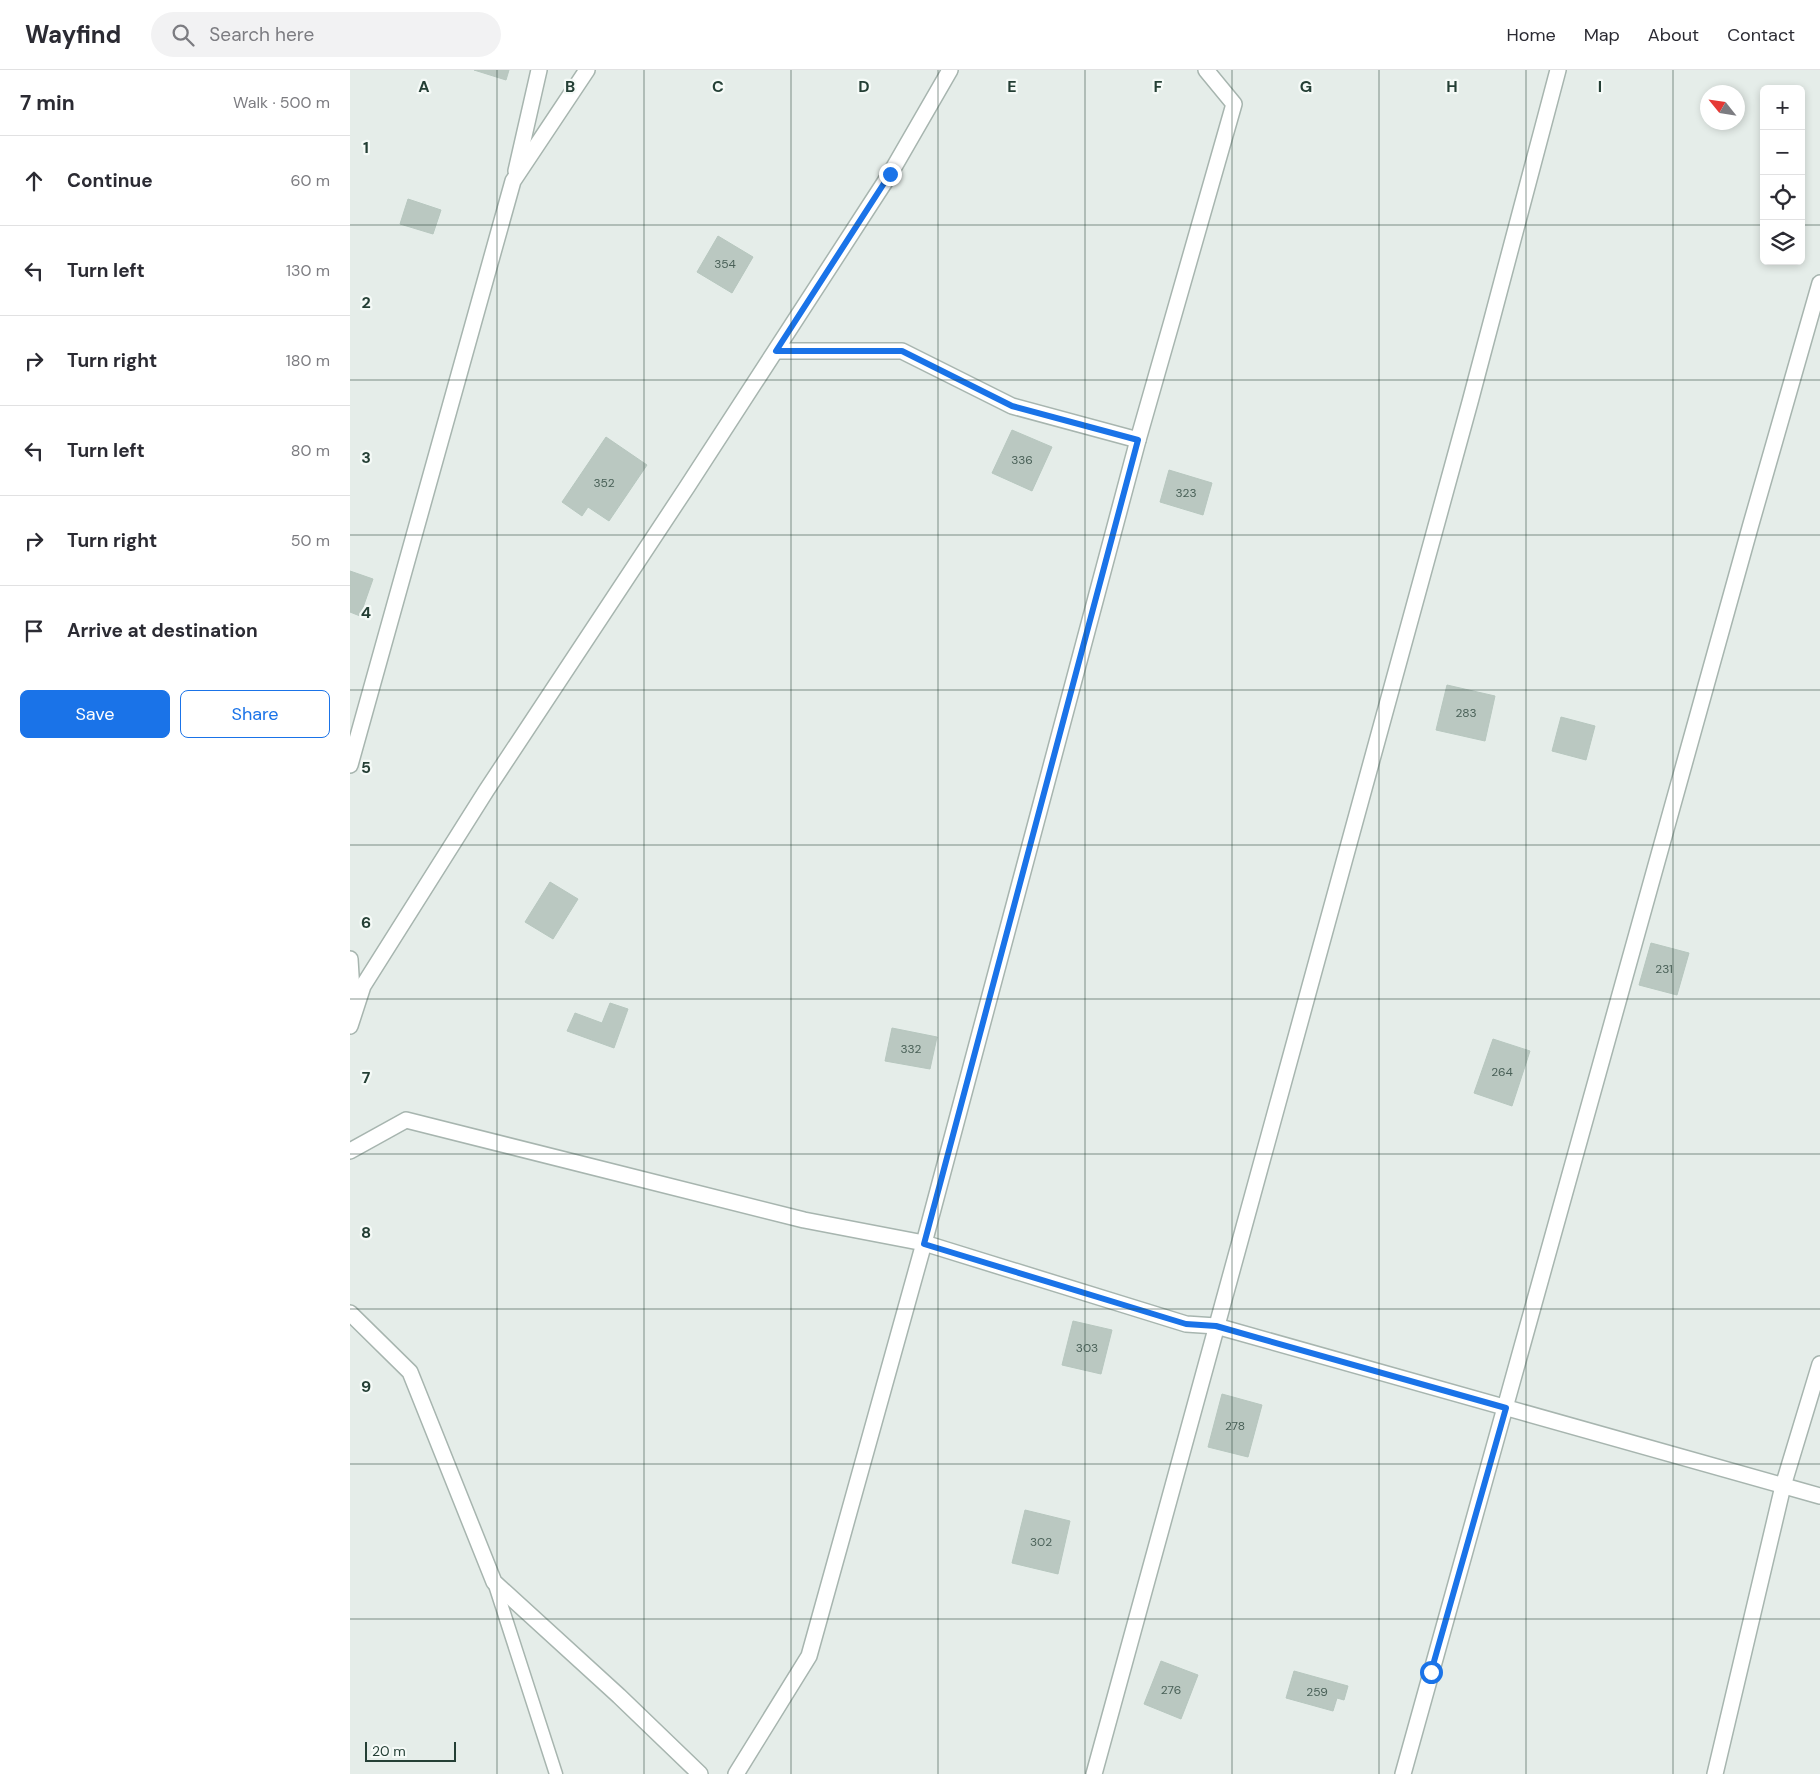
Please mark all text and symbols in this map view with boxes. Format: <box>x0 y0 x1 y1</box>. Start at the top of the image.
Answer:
search box <box>151 12 501 57</box>
text: Wayfind <box>25 19 121 50</box>
icon: search <box>169 21 197 49</box>
text: Search here <box>209 22 314 47</box>
text: Home <box>1506 23 1556 47</box>
text: Map <box>1584 23 1620 47</box>
text: About <box>1648 23 1699 47</box>
text: Contact <box>1727 23 1795 47</box>
text: A <box>418 76 430 97</box>
text: B <box>565 76 575 97</box>
text: C <box>712 76 724 97</box>
text: D <box>858 76 870 97</box>
text: E <box>1007 76 1017 97</box>
text: F <box>1154 76 1163 97</box>
text: G <box>1300 76 1312 97</box>
text: H <box>1446 76 1458 97</box>
text: I <box>1598 76 1602 97</box>
north arrow <box>1700 85 1745 130</box>
map controls <box>1760 85 1805 265</box>
button: + <box>1760 85 1805 130</box>
text: 7 min <box>20 89 75 117</box>
text: Walk · 500 m <box>233 92 330 113</box>
button: − <box>1760 130 1805 175</box>
text: 1 <box>363 137 369 158</box>
route end <box>879 163 902 186</box>
icon: ahead <box>20 167 48 195</box>
text: Continue <box>67 168 153 193</box>
text: 60 m <box>290 170 330 191</box>
button: locate <box>1760 175 1805 220</box>
button: layers <box>1760 220 1805 265</box>
house number: 354 <box>714 256 736 272</box>
icon: left <box>20 257 48 285</box>
text: Turn left <box>67 258 145 283</box>
text: 130 m <box>286 260 330 281</box>
text: 2 <box>361 292 371 313</box>
icon: right <box>20 347 48 375</box>
text: Turn right <box>67 348 157 373</box>
text: 180 m <box>286 350 330 371</box>
icon: left <box>20 437 48 465</box>
text: Turn left <box>67 438 145 463</box>
text: 80 m <box>291 440 330 461</box>
text: 3 <box>361 447 371 468</box>
house number: 336 <box>1011 452 1033 468</box>
house number: 352 <box>593 475 615 491</box>
house number: 323 <box>1175 485 1197 501</box>
icon: right <box>20 527 48 555</box>
text: Turn right <box>67 528 157 553</box>
text: 50 m <box>291 530 330 551</box>
text: 4 <box>361 602 371 623</box>
icon: arrive <box>20 617 48 645</box>
text: Arrive at destination <box>67 618 258 643</box>
button: Save <box>20 690 170 738</box>
button: Share <box>180 690 330 738</box>
house number: 283 <box>1455 705 1477 721</box>
text: 5 <box>361 757 371 778</box>
text: 6 <box>361 912 371 933</box>
house number: 231 <box>1655 961 1673 977</box>
house number: 332 <box>900 1041 922 1057</box>
house number: 264 <box>1491 1064 1513 1080</box>
text: 7 <box>362 1067 371 1088</box>
text: 8 <box>361 1222 371 1243</box>
house number: 303 <box>1076 1340 1098 1356</box>
text: 9 <box>361 1376 371 1397</box>
house number: 278 <box>1225 1418 1245 1434</box>
house number: 302 <box>1030 1534 1052 1550</box>
route start <box>1420 1661 1443 1684</box>
house number: 276 <box>1161 1682 1181 1698</box>
house number: 259 <box>1306 1684 1328 1700</box>
scale bar <box>365 1739 456 1762</box>
text: 20 m <box>372 1742 406 1760</box>

